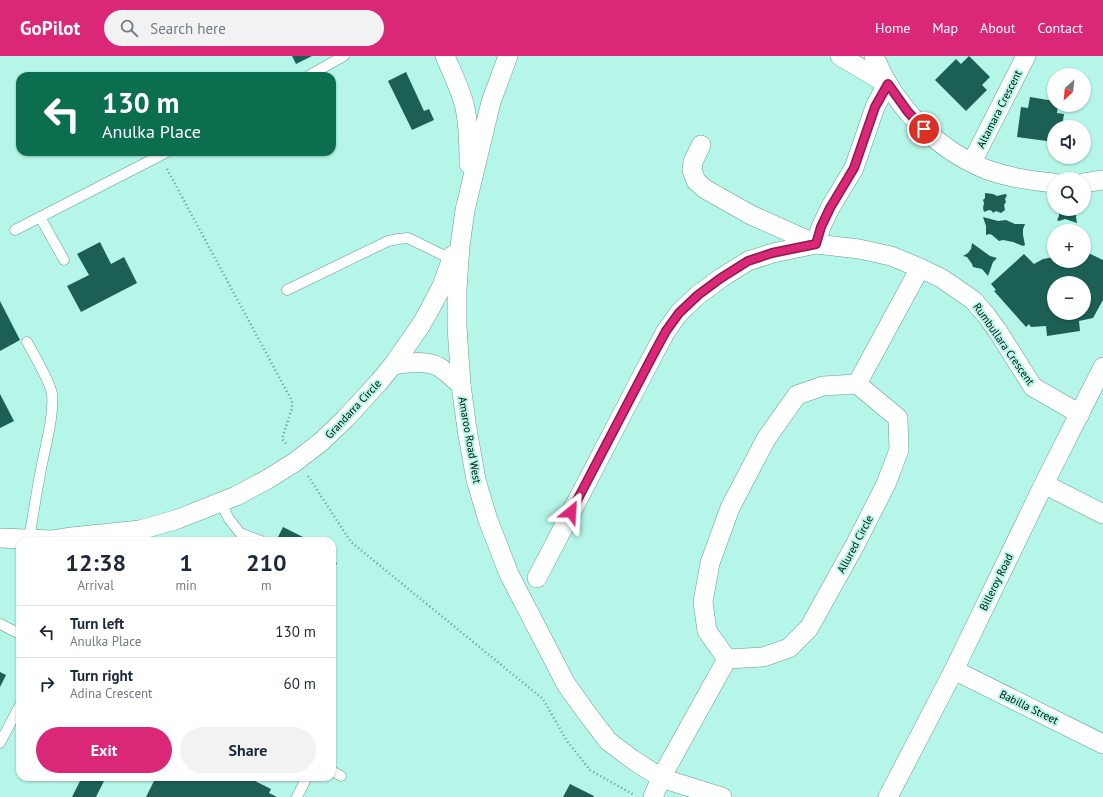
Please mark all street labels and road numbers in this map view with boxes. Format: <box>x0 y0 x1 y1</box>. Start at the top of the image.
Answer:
street label: Altamara Crescent <box>973 68 1025 150</box>
street label: Rumbullara Crescent <box>970 300 1038 388</box>
street label: Grandarra Circle <box>322 376 384 442</box>
street label: Amaroo Road West <box>455 395 485 485</box>
street label: Allured Circle <box>834 512 876 575</box>
street label: Billeroy Road <box>976 551 1016 613</box>
street label: Babilla Street <box>997 687 1061 727</box>

